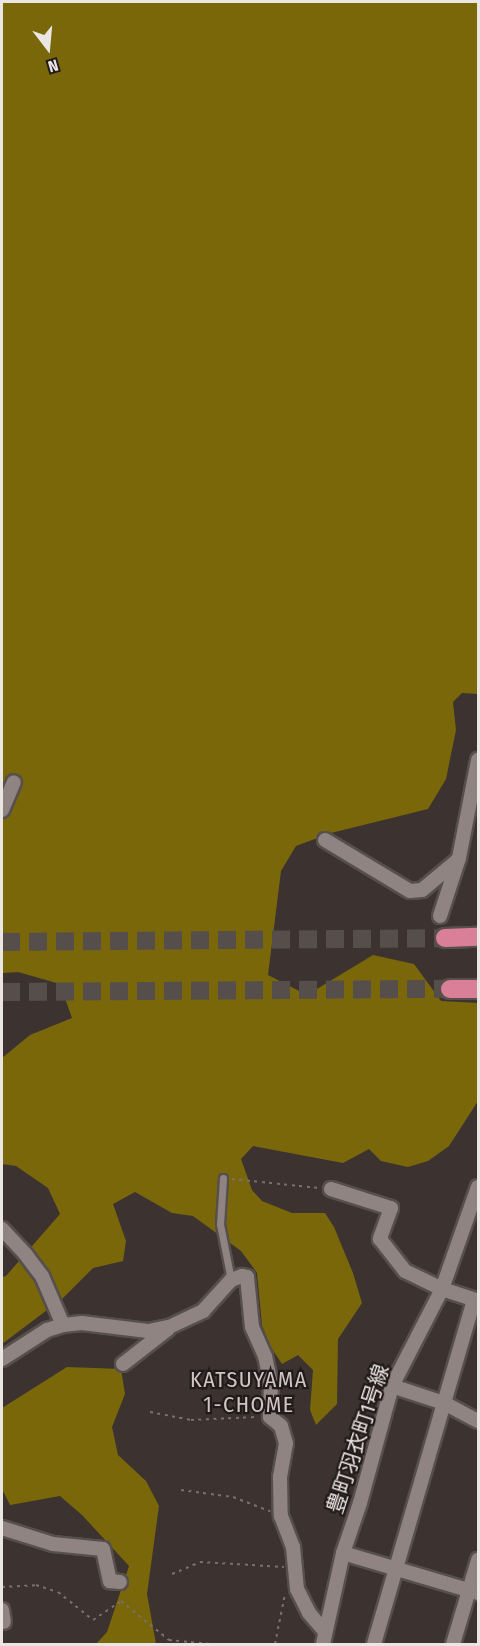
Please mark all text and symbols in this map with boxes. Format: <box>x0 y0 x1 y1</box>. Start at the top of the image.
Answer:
north arrow <box>18 18 78 78</box>
text: N <box>46 55 60 76</box>
street label: 豊町羽衣町1号線 <box>322 1361 394 1517</box>
district label: KATSUYAMA 1-CHOME <box>190 1366 308 1418</box>

